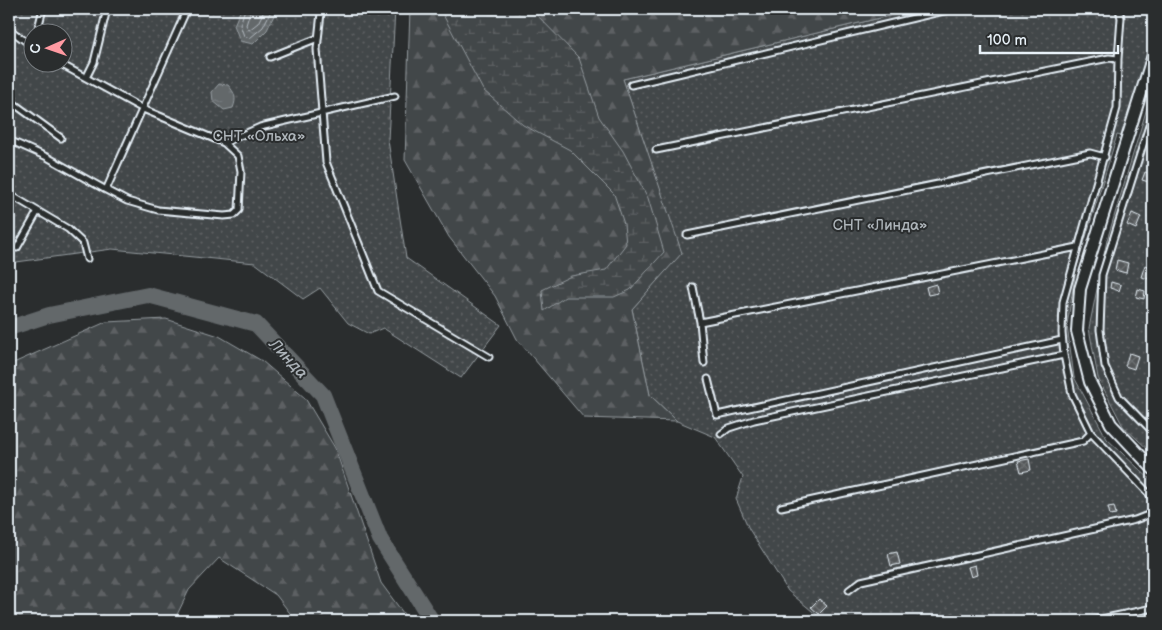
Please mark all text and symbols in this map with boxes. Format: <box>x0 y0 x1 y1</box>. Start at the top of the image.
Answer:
north arrow <box>22 22 72 72</box>
scale bar <box>980 22 1117 54</box>
text: 100 m <box>987 31 1027 50</box>
text: С <box>27 43 44 54</box>
park label: СНТ «Ольха» <box>213 127 305 146</box>
park label: СНТ «Линда» <box>833 216 927 235</box>
water label: Линда <box>264 334 311 383</box>

